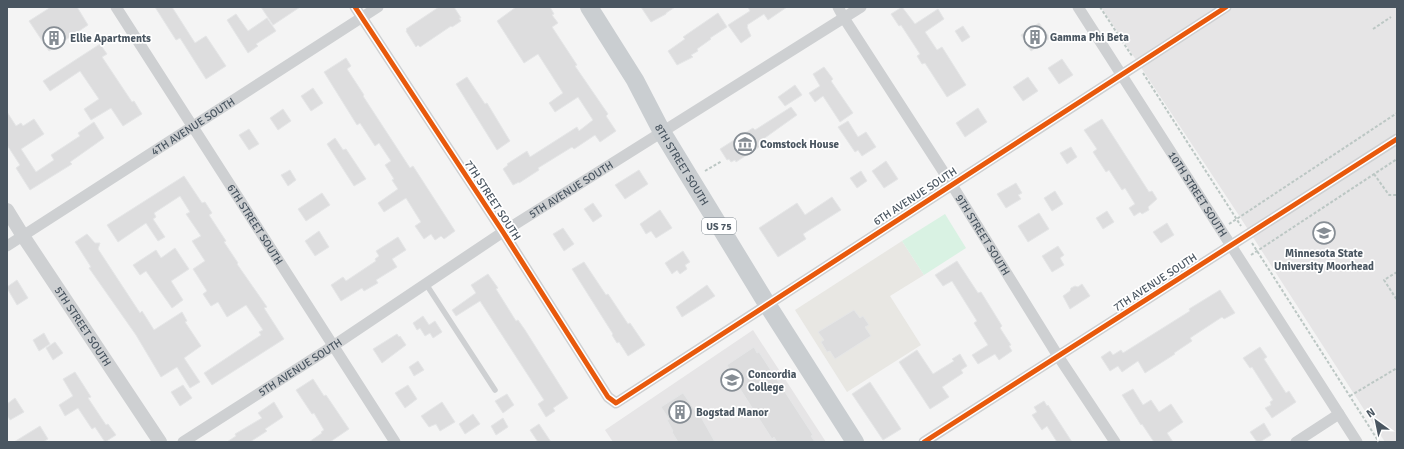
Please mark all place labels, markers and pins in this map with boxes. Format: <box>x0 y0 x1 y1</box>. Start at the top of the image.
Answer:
building icon: Gamma Phi Beta <box>1022 24 1048 50</box>
building icon: Ellie Apartments <box>41 25 67 51</box>
place label: Gamma Phi Beta <box>1050 31 1129 44</box>
place label: Ellie Apartments <box>70 32 151 45</box>
museum icon: Comstock House <box>732 131 758 157</box>
place label: Comstock House <box>760 138 840 151</box>
school or university icon: Minnesota State University Moorhead <box>1311 220 1337 246</box>
place label: Minnesota State University Moorhead <box>1274 247 1374 273</box>
school or university icon: Concordia College <box>719 367 745 393</box>
place label: Concordia College <box>748 368 797 394</box>
building icon: Bogstad Manor <box>667 399 693 425</box>
place label: Bogstad Manor <box>696 406 769 419</box>

